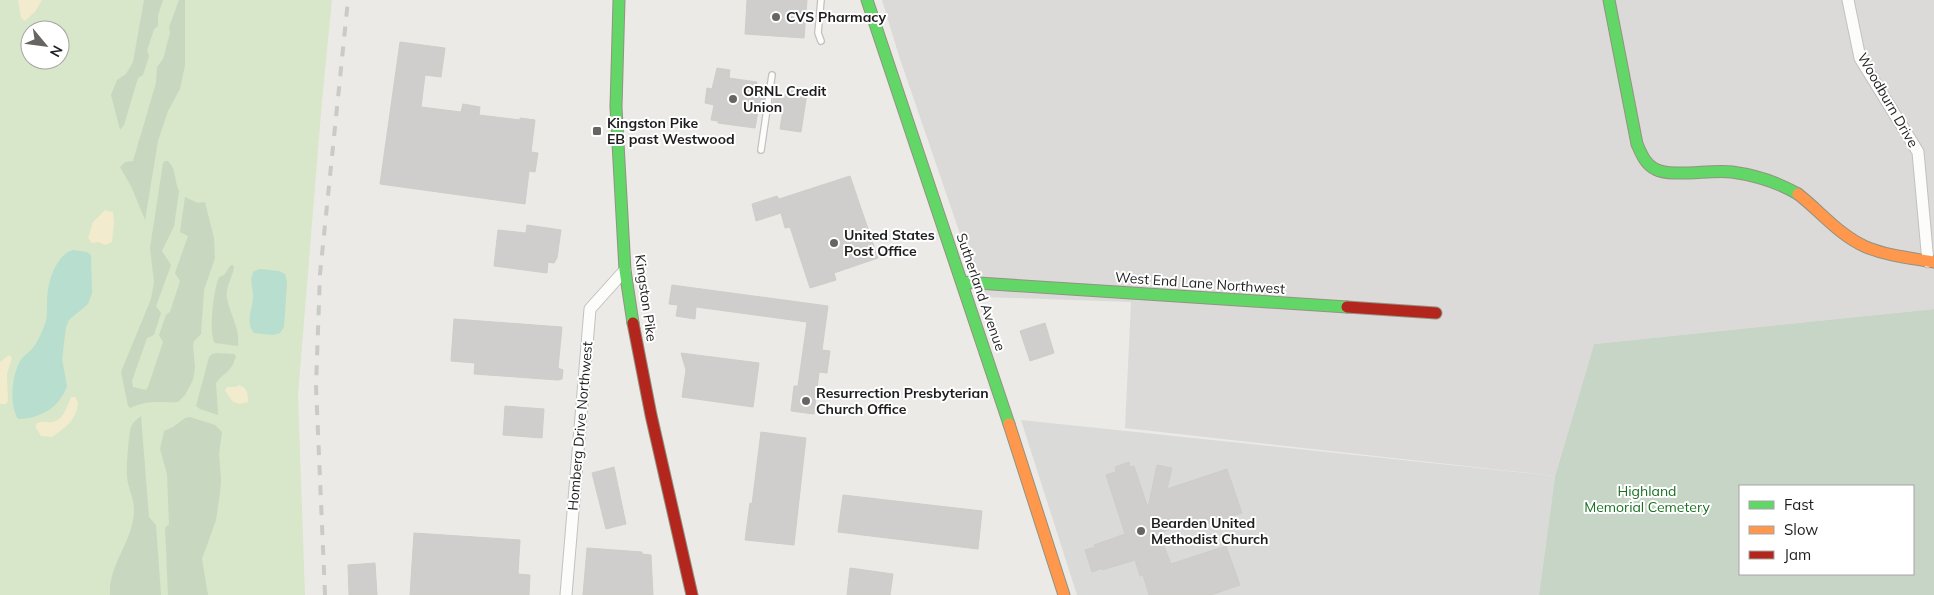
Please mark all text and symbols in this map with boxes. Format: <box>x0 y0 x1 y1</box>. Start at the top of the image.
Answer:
place label: CVS Pharmacy <box>786 8 886 26</box>
marker: CVS Pharmacy <box>770 11 782 23</box>
north arrow <box>20 20 70 70</box>
text: N <box>46 42 67 60</box>
street label: Woodburn Drive <box>1854 49 1922 151</box>
place label: ORNL Credit Union <box>743 82 827 116</box>
marker: ORNL Credit Union <box>727 93 739 105</box>
place label: Kingston Pike EB past Westwood <box>607 114 735 148</box>
marker: Kingston Pike EB past Westwood <box>591 125 603 137</box>
place label: United States Post Office <box>844 226 935 260</box>
street label: Sutherland Avenue <box>952 231 1010 353</box>
marker: United States Post Office <box>828 237 840 249</box>
street label: Kingston Pike <box>631 253 661 343</box>
street label: West End Lane Northwest <box>1114 268 1286 298</box>
street label: Homberg Drive Northwest <box>564 340 596 511</box>
place label: Resurrection Presbyterian Church Office <box>816 384 989 418</box>
marker: Resurrection Presbyterian Church Office <box>800 395 812 407</box>
park label: Highland Memorial Cemetery <box>1584 482 1710 516</box>
legend <box>1739 485 1914 575</box>
text: Fast <box>1784 495 1814 514</box>
place label: Bearden United Methodist Church <box>1151 514 1269 548</box>
text: Slow <box>1784 520 1818 539</box>
marker: Bearden United Methodist Church <box>1135 525 1147 537</box>
text: Jam <box>1784 545 1811 564</box>

